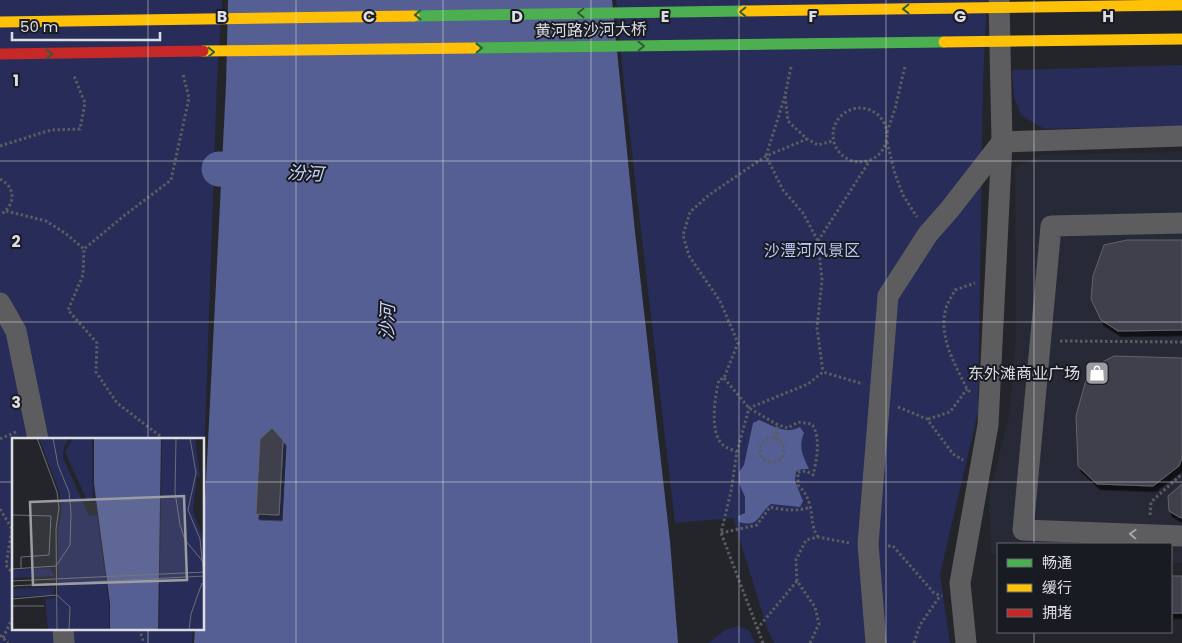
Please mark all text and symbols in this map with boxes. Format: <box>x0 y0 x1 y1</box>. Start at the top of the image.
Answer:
one-way arrow <box>902 4 910 14</box>
text: B <box>217 5 227 28</box>
text: C <box>363 5 375 28</box>
text: D <box>511 5 523 28</box>
text: E <box>661 5 669 28</box>
text: F <box>809 5 818 28</box>
text: G <box>954 5 966 28</box>
text: H <box>1102 5 1114 28</box>
one-way arrow <box>739 6 747 17</box>
one-way arrow <box>577 8 584 18</box>
scale bar <box>12 10 160 42</box>
one-way arrow <box>414 10 422 20</box>
text: 50 m <box>20 16 58 37</box>
street label: 黄河路沙河大桥 <box>535 18 647 42</box>
one-way arrow <box>638 41 645 51</box>
one-way arrow <box>475 43 483 53</box>
one-way arrow <box>207 46 215 57</box>
one-way arrow <box>45 49 53 59</box>
text: 1 <box>13 69 19 92</box>
water label: 汾河 <box>286 160 327 187</box>
text: 2 <box>11 230 21 253</box>
park label: 沙澧河风景区 <box>764 239 860 262</box>
water label: 沙河 <box>374 301 400 340</box>
shop icon: 东外滩商业广场 <box>1084 360 1110 386</box>
place label: 东外滩商业广场 <box>968 362 1080 385</box>
text: 3 <box>11 391 21 414</box>
inset map <box>12 438 205 630</box>
one-way arrow <box>1129 529 1137 540</box>
legend <box>997 543 1172 633</box>
text: 畅通 <box>1042 552 1072 573</box>
text: 缓行 <box>1042 577 1072 598</box>
text: 拥堵 <box>1042 602 1072 623</box>

